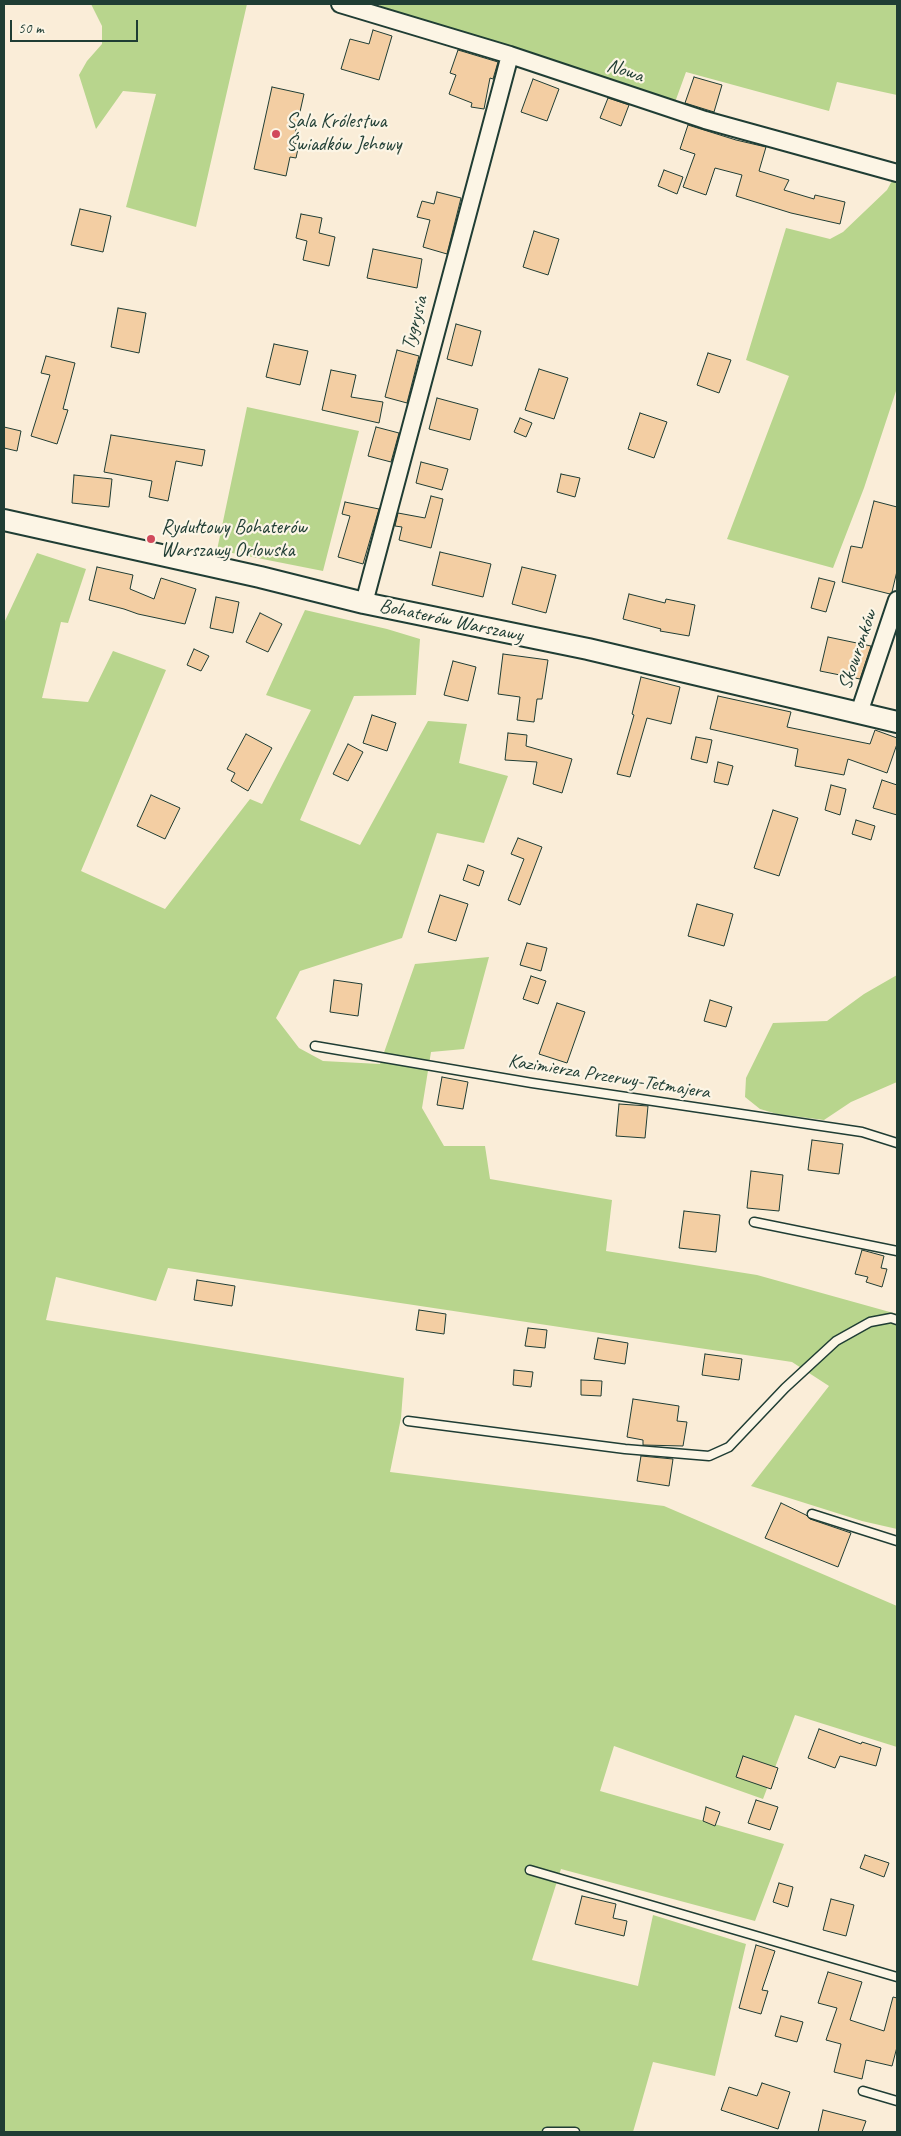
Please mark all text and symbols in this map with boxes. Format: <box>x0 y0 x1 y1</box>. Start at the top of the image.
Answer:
scale bar <box>12 10 140 42</box>
text: 50 m <box>18 19 44 38</box>
street label: Nowa <box>604 54 646 88</box>
place label: Sala Królestwa Świadków Jehowy <box>286 110 401 157</box>
marker: Sala Królestwa Świadków Jehowy <box>270 128 282 140</box>
street label: Tygrysia <box>396 293 434 353</box>
place label: Rydułtowy Bohaterów Warszawy Orlowska <box>161 516 307 563</box>
marker: Rydułtowy Bohaterów Warszawy Orlowska <box>145 533 157 545</box>
street label: Bohaterów Warszawy <box>377 594 525 648</box>
street label: Skowronków <box>833 607 883 693</box>
street label: Kazimierza Przerwy-Tetmajera <box>506 1049 712 1105</box>

